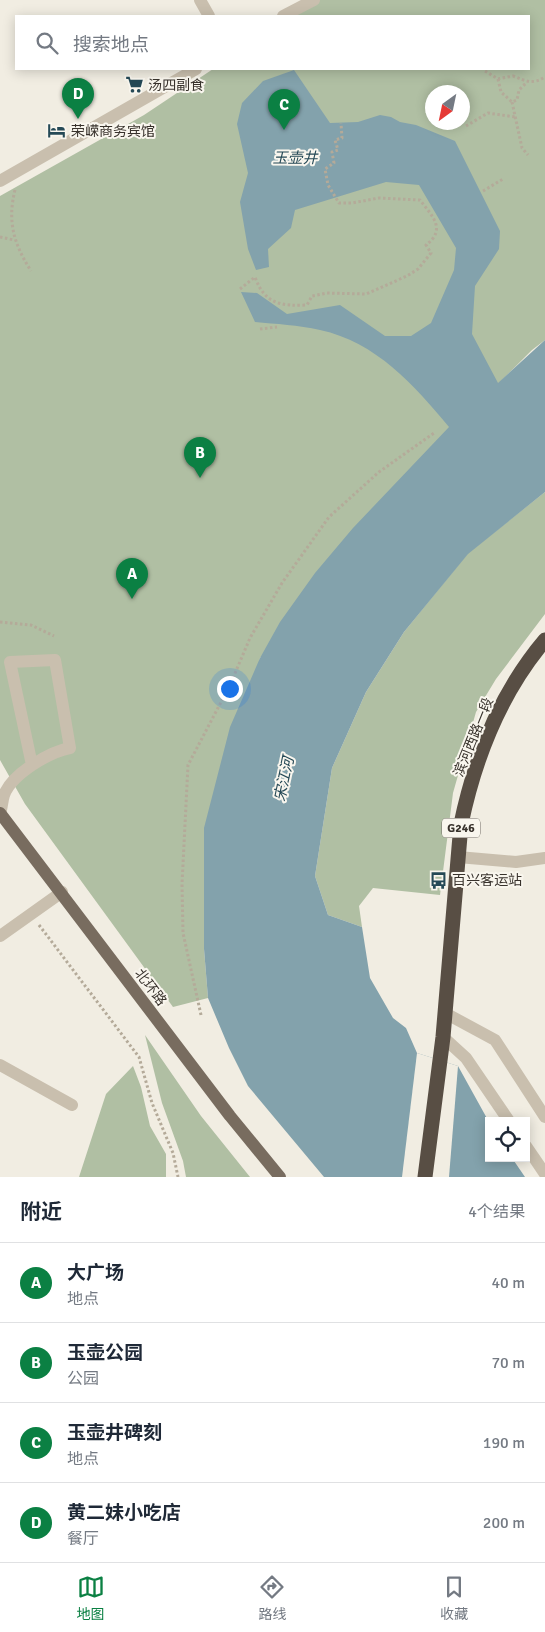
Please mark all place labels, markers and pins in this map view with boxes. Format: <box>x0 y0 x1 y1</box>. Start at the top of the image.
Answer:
supermarket icon: 汤四副食 <box>124 75 144 95</box>
place label: 汤四副食 <box>148 77 204 94</box>
pin: D <box>62 78 94 119</box>
pin: C <box>268 89 300 130</box>
hotel icon: 荣嵘商务宾馆 <box>47 121 67 141</box>
place label: 荣嵘商务宾馆 <box>71 123 155 140</box>
pin: B <box>184 437 216 478</box>
pin: A <box>116 558 148 599</box>
bus stop icon: 百兴客运站 <box>428 870 448 890</box>
place label: 百兴客运站 <box>452 872 522 889</box>

